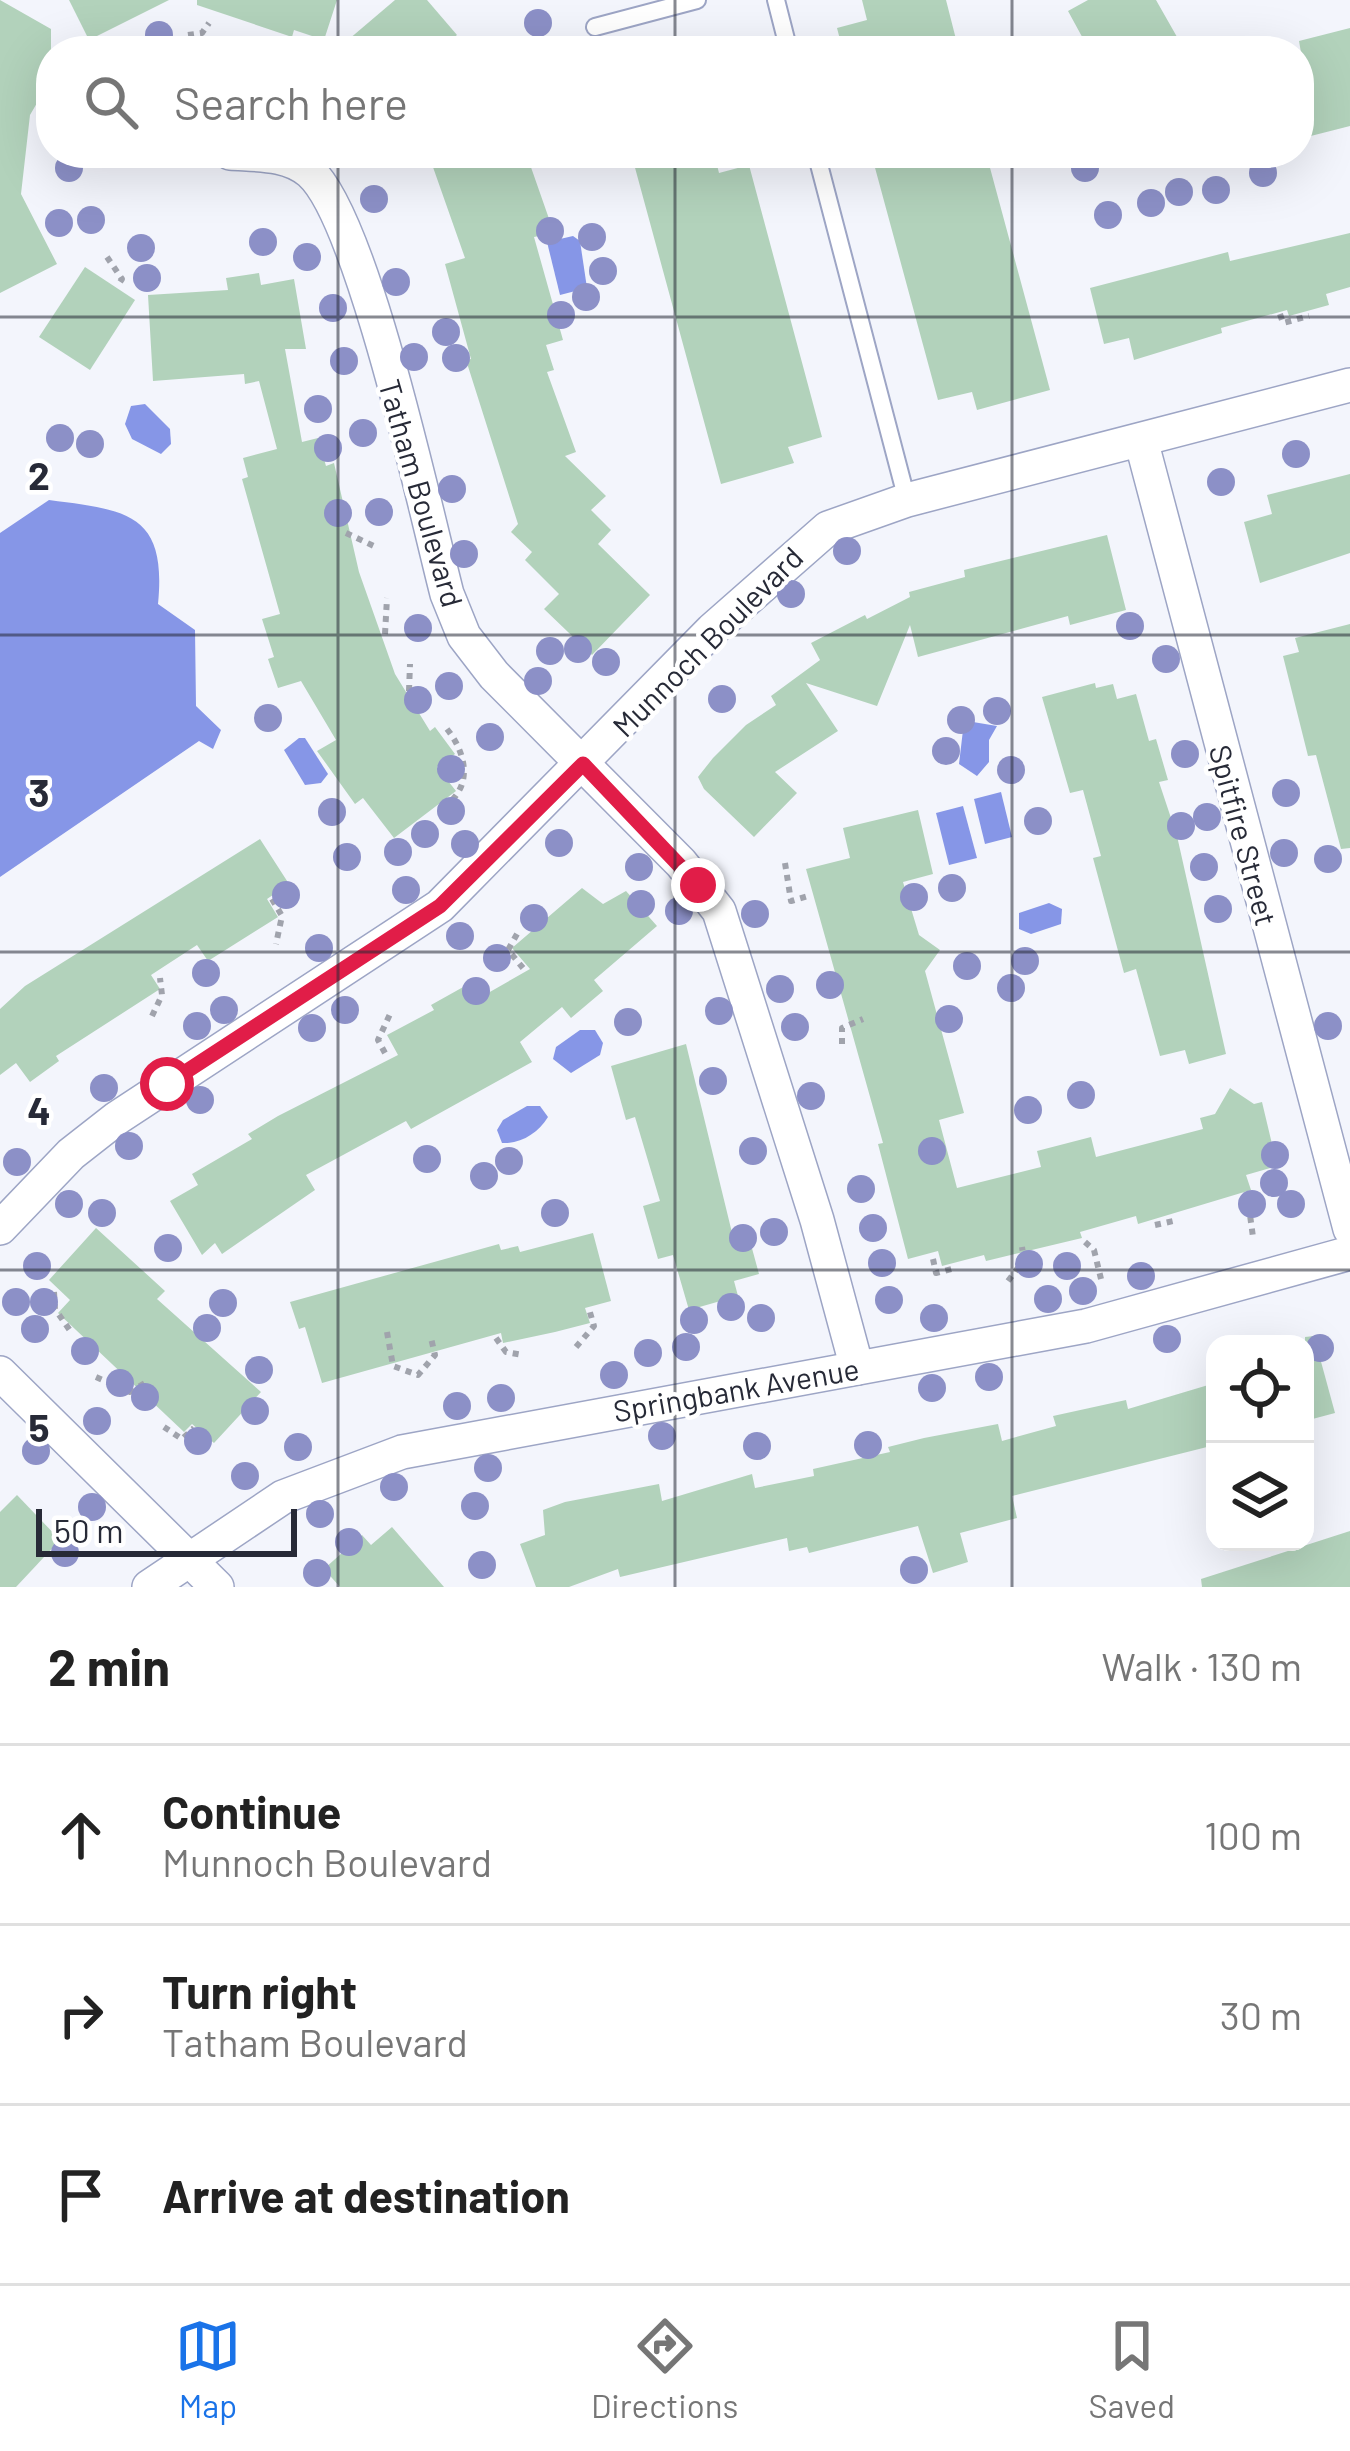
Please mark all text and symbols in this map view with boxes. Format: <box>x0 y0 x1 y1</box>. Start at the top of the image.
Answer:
search box <box>36 36 1314 168</box>
icon: search <box>78 69 144 135</box>
text: Search here <box>174 75 408 129</box>
street label: Tatham Boulevard <box>372 375 472 611</box>
text: 2 <box>28 451 50 498</box>
street label: Munnoch Boulevard <box>604 538 810 744</box>
street label: Spitfire Street <box>1203 741 1285 929</box>
text: 3 <box>28 768 50 815</box>
route end <box>671 858 725 912</box>
route start <box>140 1057 194 1111</box>
text: 4 <box>27 1086 51 1133</box>
map controls <box>1206 1335 1314 1551</box>
button: locate <box>1206 1335 1314 1443</box>
street label: Springbank Avenue <box>610 1350 862 1428</box>
text: 5 <box>28 1403 50 1450</box>
button: layers <box>1206 1443 1314 1551</box>
scale bar <box>36 1503 297 1556</box>
text: 50 m <box>54 1510 124 1550</box>
text: 2 min <box>48 1635 170 1696</box>
text: Walk · 130 m <box>1102 1642 1302 1689</box>
text: Continue <box>162 1784 341 1838</box>
icon: ahead <box>48 1802 114 1868</box>
text: 100 m <box>1204 1811 1302 1858</box>
text: Munnoch Boulevard <box>162 1838 492 1885</box>
text: Turn right <box>162 1964 357 2018</box>
icon: right <box>48 1982 114 2048</box>
text: 30 m <box>1220 1991 1302 2038</box>
text: Tatham Boulevard <box>162 2018 468 2065</box>
icon: arrive <box>48 2162 114 2228</box>
text: Arrive at destination <box>162 2168 570 2222</box>
tab: Map <box>175 2313 241 2425</box>
tab: Directions <box>591 2313 738 2425</box>
tab: Saved <box>1088 2313 1175 2425</box>

